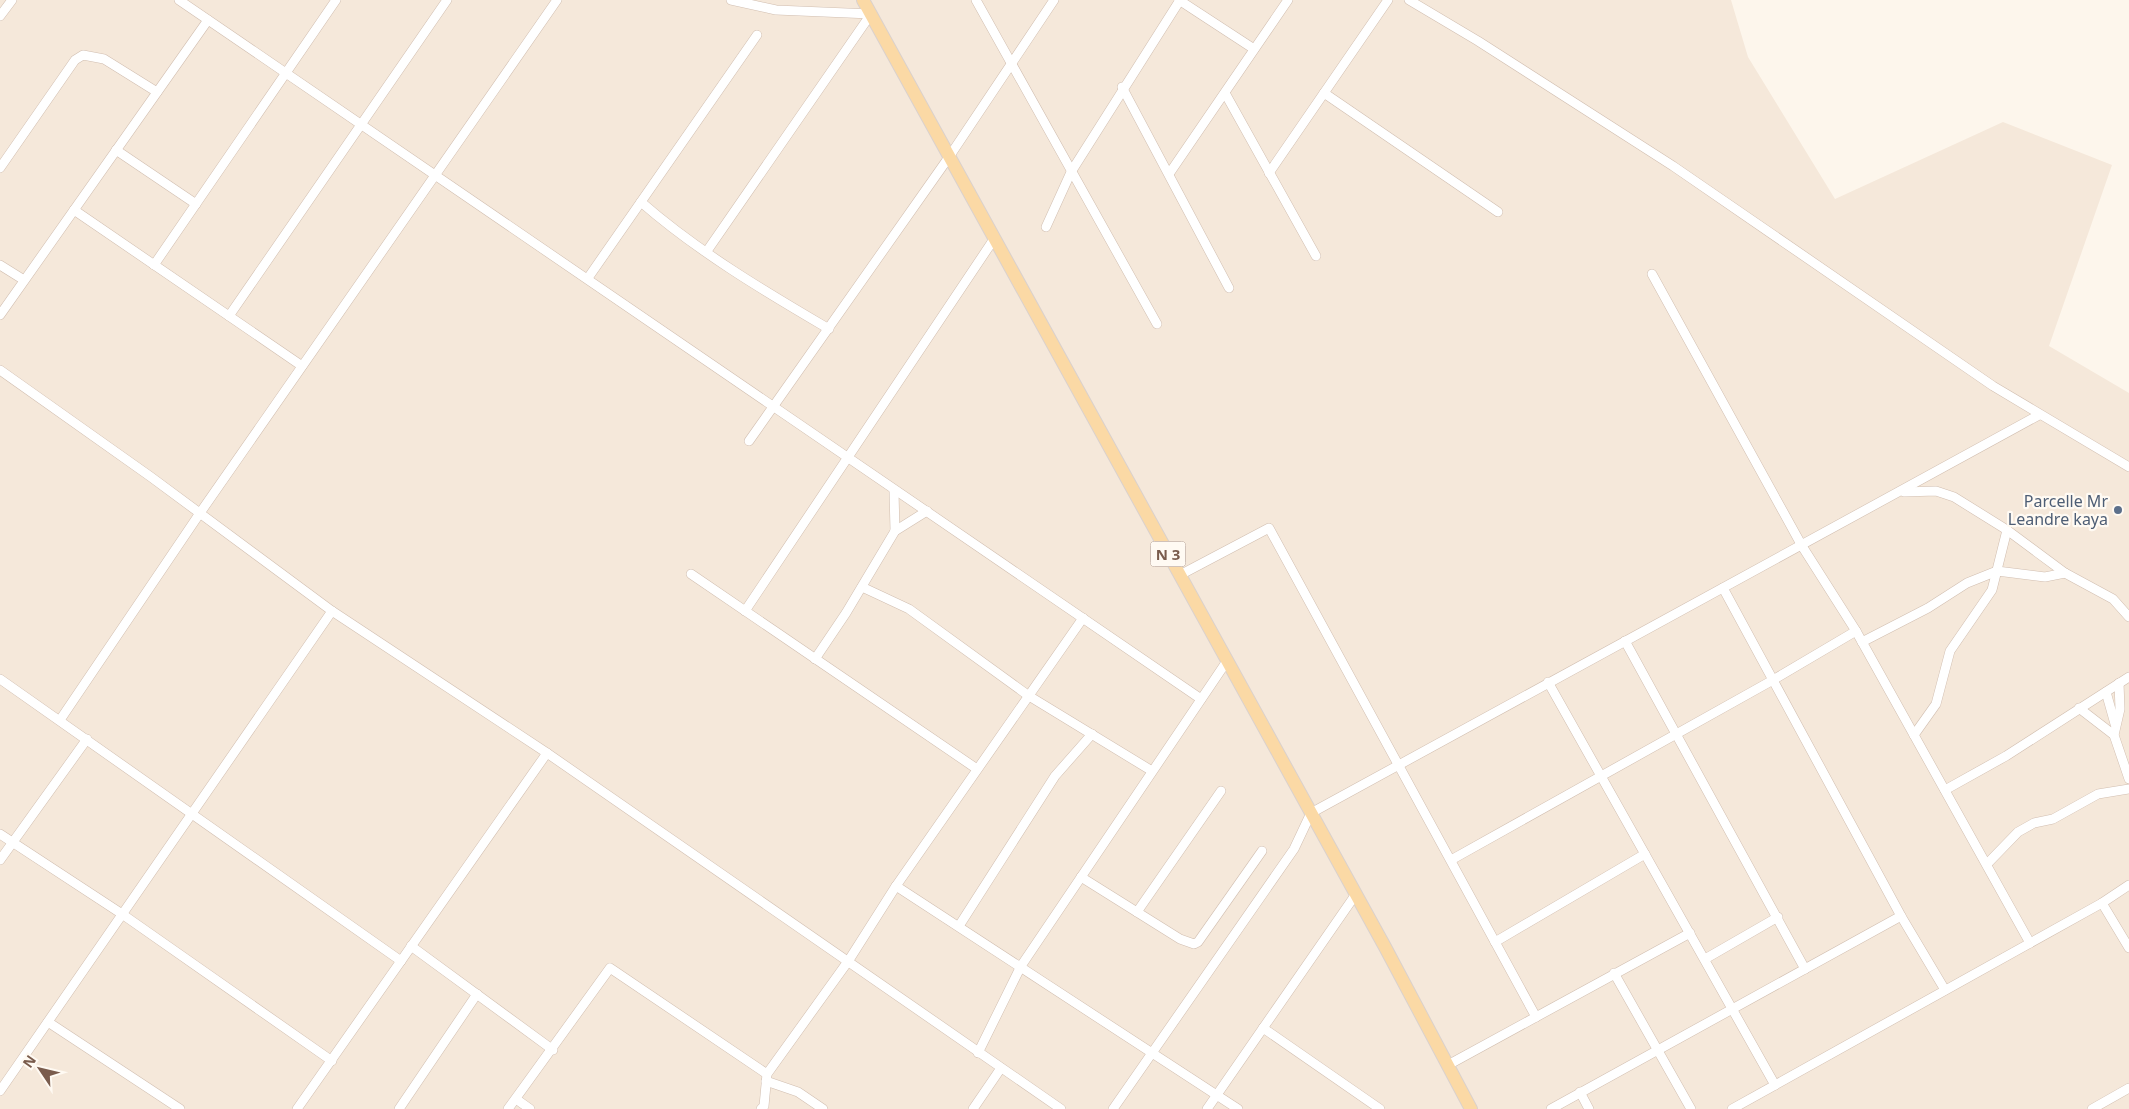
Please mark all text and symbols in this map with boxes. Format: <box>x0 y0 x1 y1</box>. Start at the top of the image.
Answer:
place label: Parcelle Mr Leandre kaya <box>2008 490 2108 530</box>
marker: Parcelle Mr Leandre kaya <box>2112 504 2124 516</box>
road number: N 3 <box>1150 542 1186 566</box>
north arrow <box>15 1044 65 1094</box>
text: N <box>18 1051 40 1071</box>

